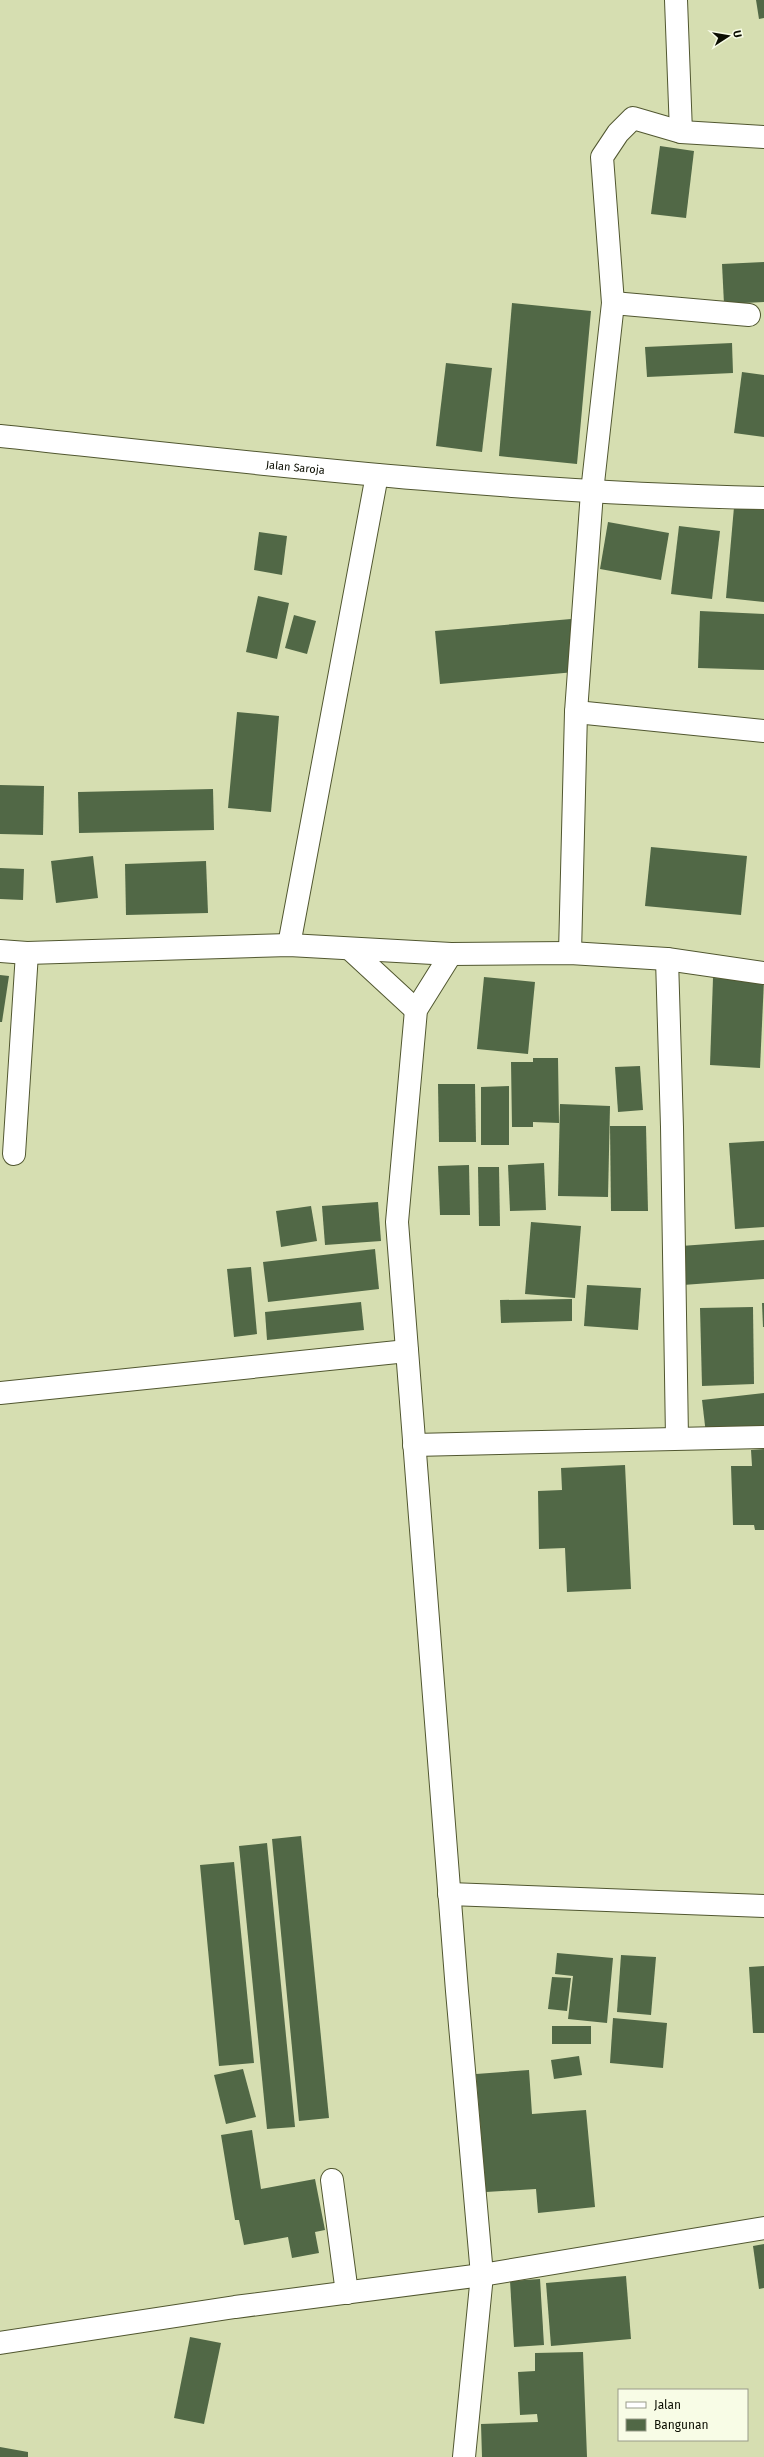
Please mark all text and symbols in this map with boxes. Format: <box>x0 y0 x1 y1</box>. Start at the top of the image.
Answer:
north arrow <box>708 16 748 56</box>
text: U <box>730 29 744 39</box>
street label: Jalan Saroja <box>265 458 325 476</box>
legend <box>618 2389 748 2441</box>
text: Jalan <box>654 2398 681 2412</box>
text: Bangunan <box>654 2418 709 2432</box>

